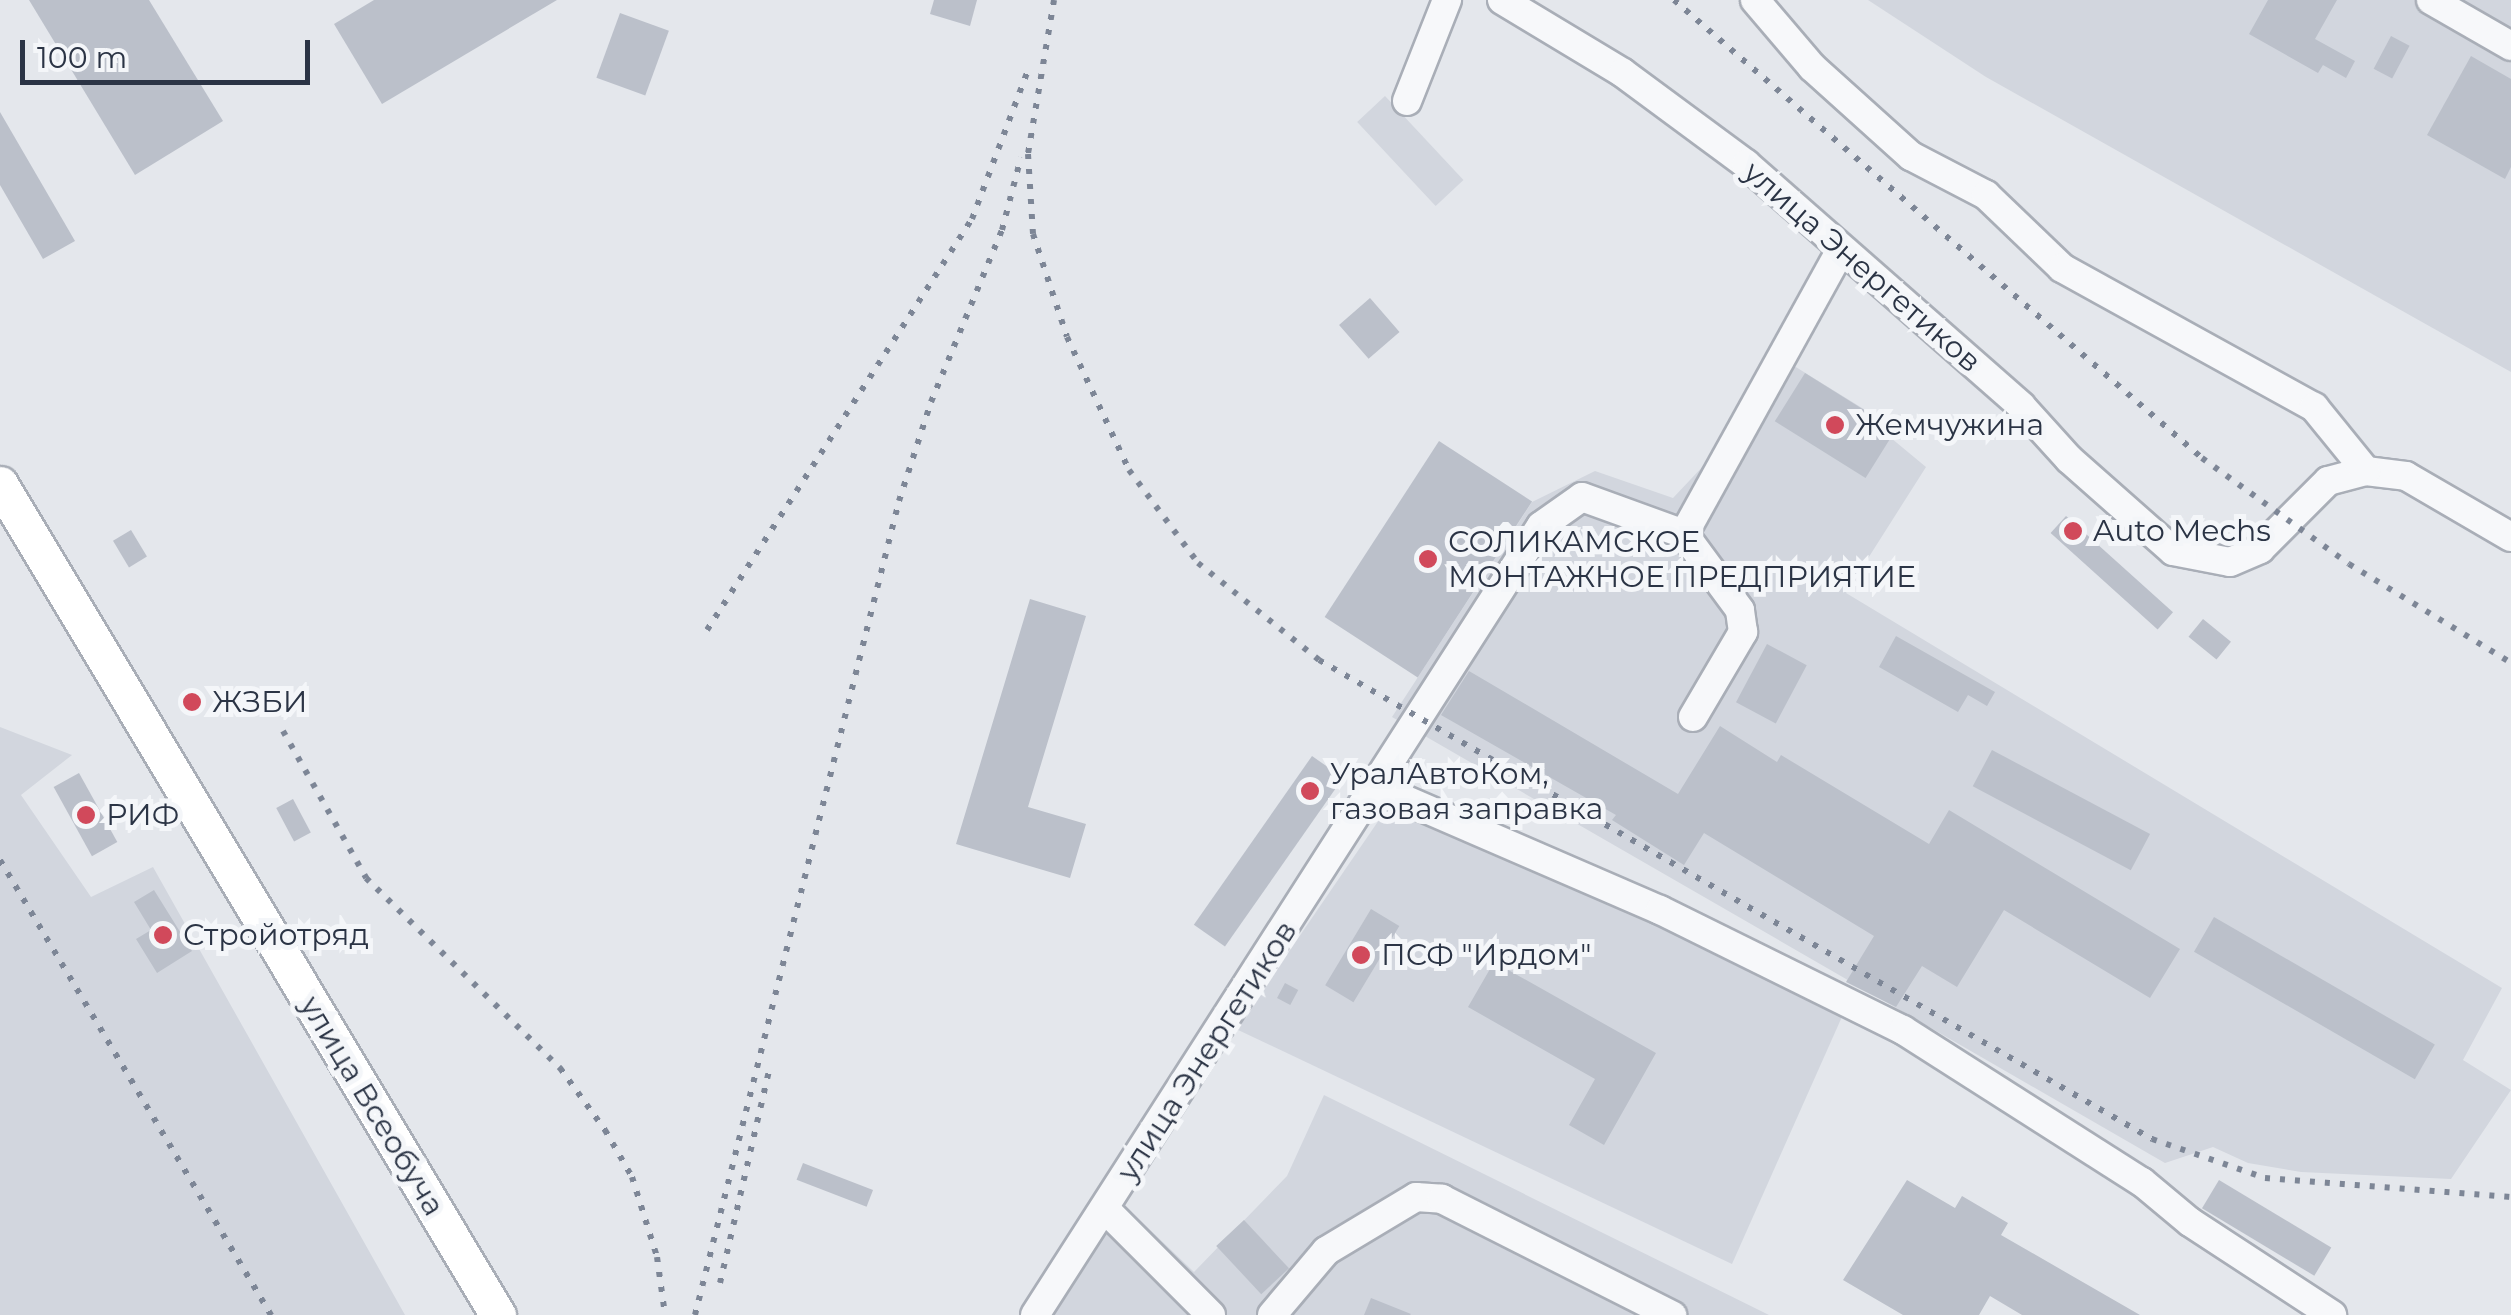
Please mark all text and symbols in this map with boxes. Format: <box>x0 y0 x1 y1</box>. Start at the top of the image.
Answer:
scale bar <box>25 20 315 82</box>
text: 100 m <box>37 39 127 76</box>
street label: улица Энергетиков <box>1736 154 1988 380</box>
place label: Жемчужина <box>1855 407 2044 443</box>
marker: Жемчужина <box>1824 414 1846 436</box>
place label: Auto Mechs <box>2093 513 2271 549</box>
marker: Auto Mechs <box>2062 520 2084 542</box>
place label: СОЛИКАМСКОЕ МОНТАЖНОЕ ПРЕДПРИЯТИЕ <box>1448 524 1916 594</box>
marker: СОЛИКАМСКОЕ МОНТАЖНОЕ ПРЕДПРИЯТИЕ <box>1417 548 1439 570</box>
place label: ЖЗБИ <box>212 684 307 720</box>
marker: ЖЗБИ <box>181 691 203 713</box>
place label: УралАвтоКом, газовая заправка <box>1330 756 1603 826</box>
marker: УралАвтоКом, газовая заправка <box>1299 780 1321 802</box>
place label: РИФ <box>106 797 179 833</box>
marker: РИФ <box>75 804 97 826</box>
street label: улица Энергетиков <box>1110 914 1304 1188</box>
place label: Стройотряд <box>183 917 369 953</box>
marker: Стройотряд <box>152 924 174 946</box>
place label: ПСФ "Ирдом" <box>1381 937 1591 973</box>
marker: ПСФ "Ирдом" <box>1350 944 1372 966</box>
street label: улица Всеобуча <box>292 990 452 1222</box>

